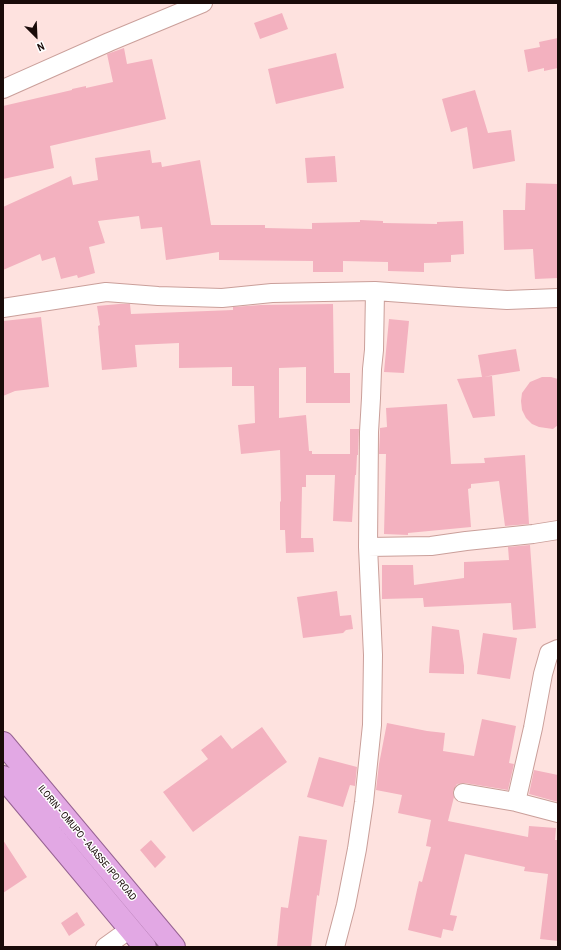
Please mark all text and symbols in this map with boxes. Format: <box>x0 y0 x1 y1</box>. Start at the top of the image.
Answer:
north arrow <box>16 16 56 56</box>
text: N <box>35 39 47 55</box>
street label: ILORIN - OMUPO - AJASSE IPO ROAD <box>35 783 139 903</box>

